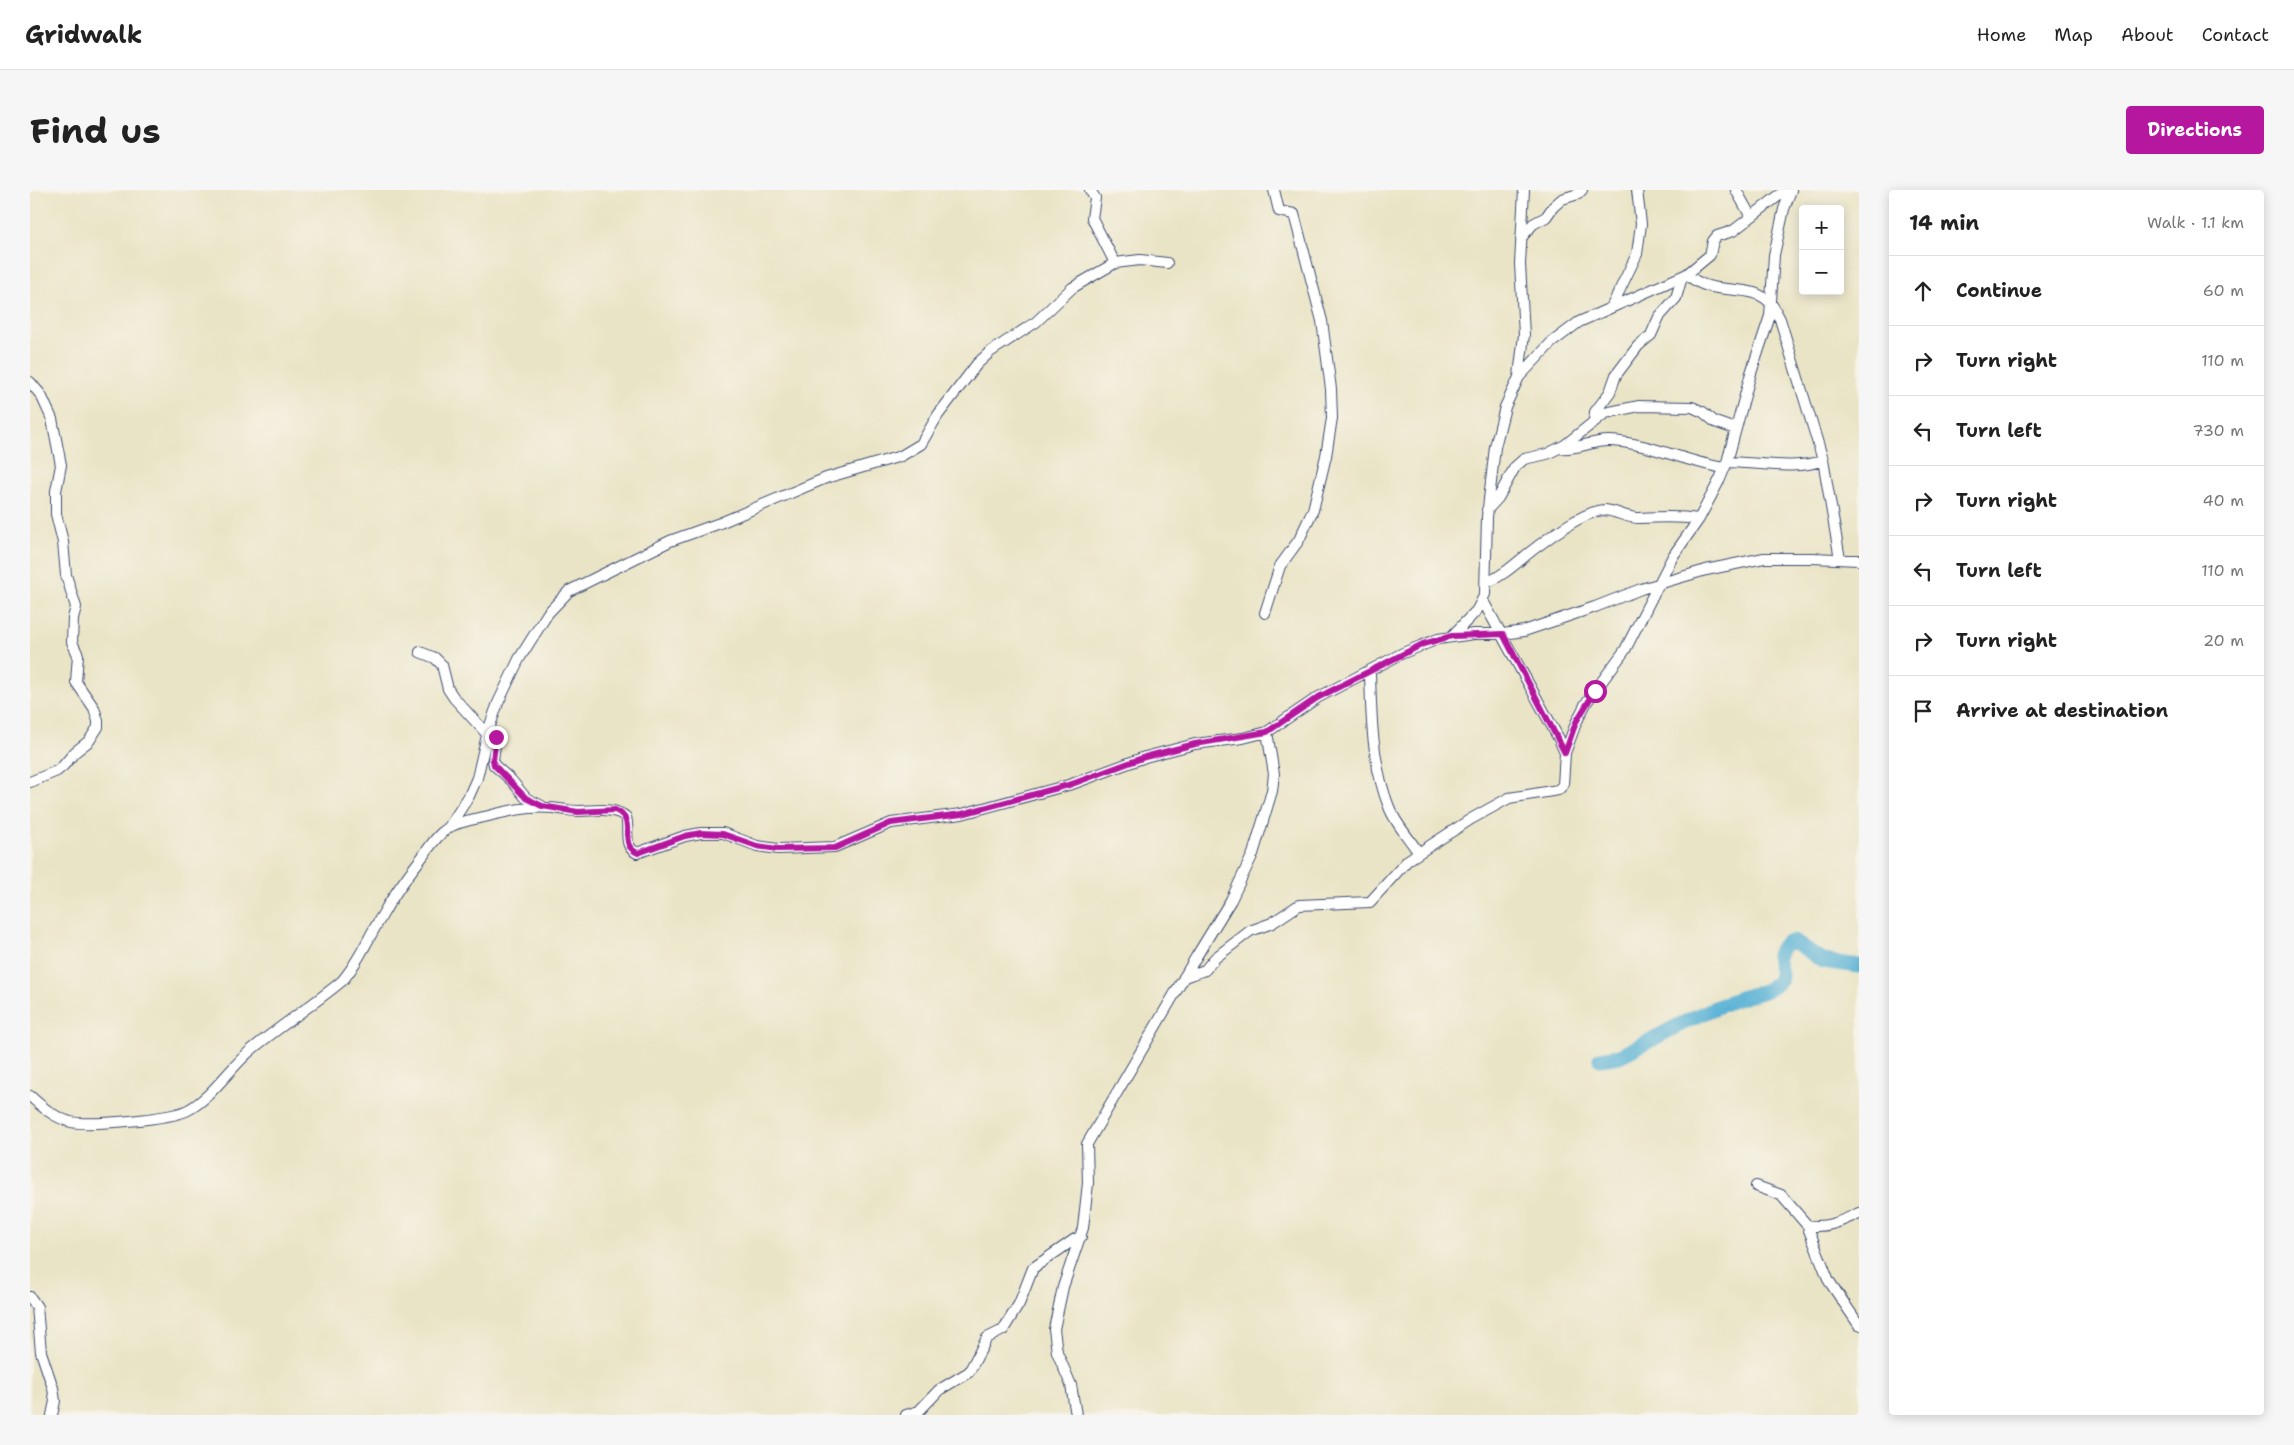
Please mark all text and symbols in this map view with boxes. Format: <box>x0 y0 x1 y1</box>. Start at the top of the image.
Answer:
text: Gridwalk <box>25 19 142 51</box>
text: Home <box>1977 23 2026 47</box>
text: Map <box>2054 23 2093 47</box>
text: About <box>2121 23 2174 47</box>
text: Contact <box>2202 23 2269 47</box>
button: Directions <box>2126 106 2264 154</box>
text: Find us <box>30 107 161 154</box>
map controls <box>1799 205 1844 295</box>
button: + <box>1799 205 1844 250</box>
text: 14 min <box>1909 209 1979 237</box>
text: Walk · 1.1 km <box>2147 212 2244 233</box>
button: − <box>1799 250 1844 295</box>
icon: ahead <box>1909 277 1937 305</box>
text: Continue <box>1956 278 2042 303</box>
text: 60 m <box>2203 280 2244 301</box>
icon: right <box>1909 347 1937 375</box>
text: Turn right <box>1956 348 2057 373</box>
text: 110 m <box>2201 350 2244 371</box>
icon: left <box>1909 417 1937 445</box>
text: Turn left <box>1956 418 2042 443</box>
text: 730 m <box>2193 420 2244 441</box>
icon: right <box>1909 487 1937 515</box>
text: Turn right <box>1956 488 2057 513</box>
text: 40 m <box>2202 490 2244 511</box>
icon: left <box>1909 557 1937 585</box>
text: Turn left <box>1956 558 2042 583</box>
text: 110 m <box>2201 560 2244 581</box>
icon: right <box>1909 627 1937 655</box>
text: Turn right <box>1956 628 2057 653</box>
text: 20 m <box>2203 630 2244 651</box>
route start <box>1584 680 1607 703</box>
icon: arrive <box>1909 697 1937 725</box>
text: Arrive at destination <box>1956 698 2168 723</box>
route end <box>485 726 508 749</box>

